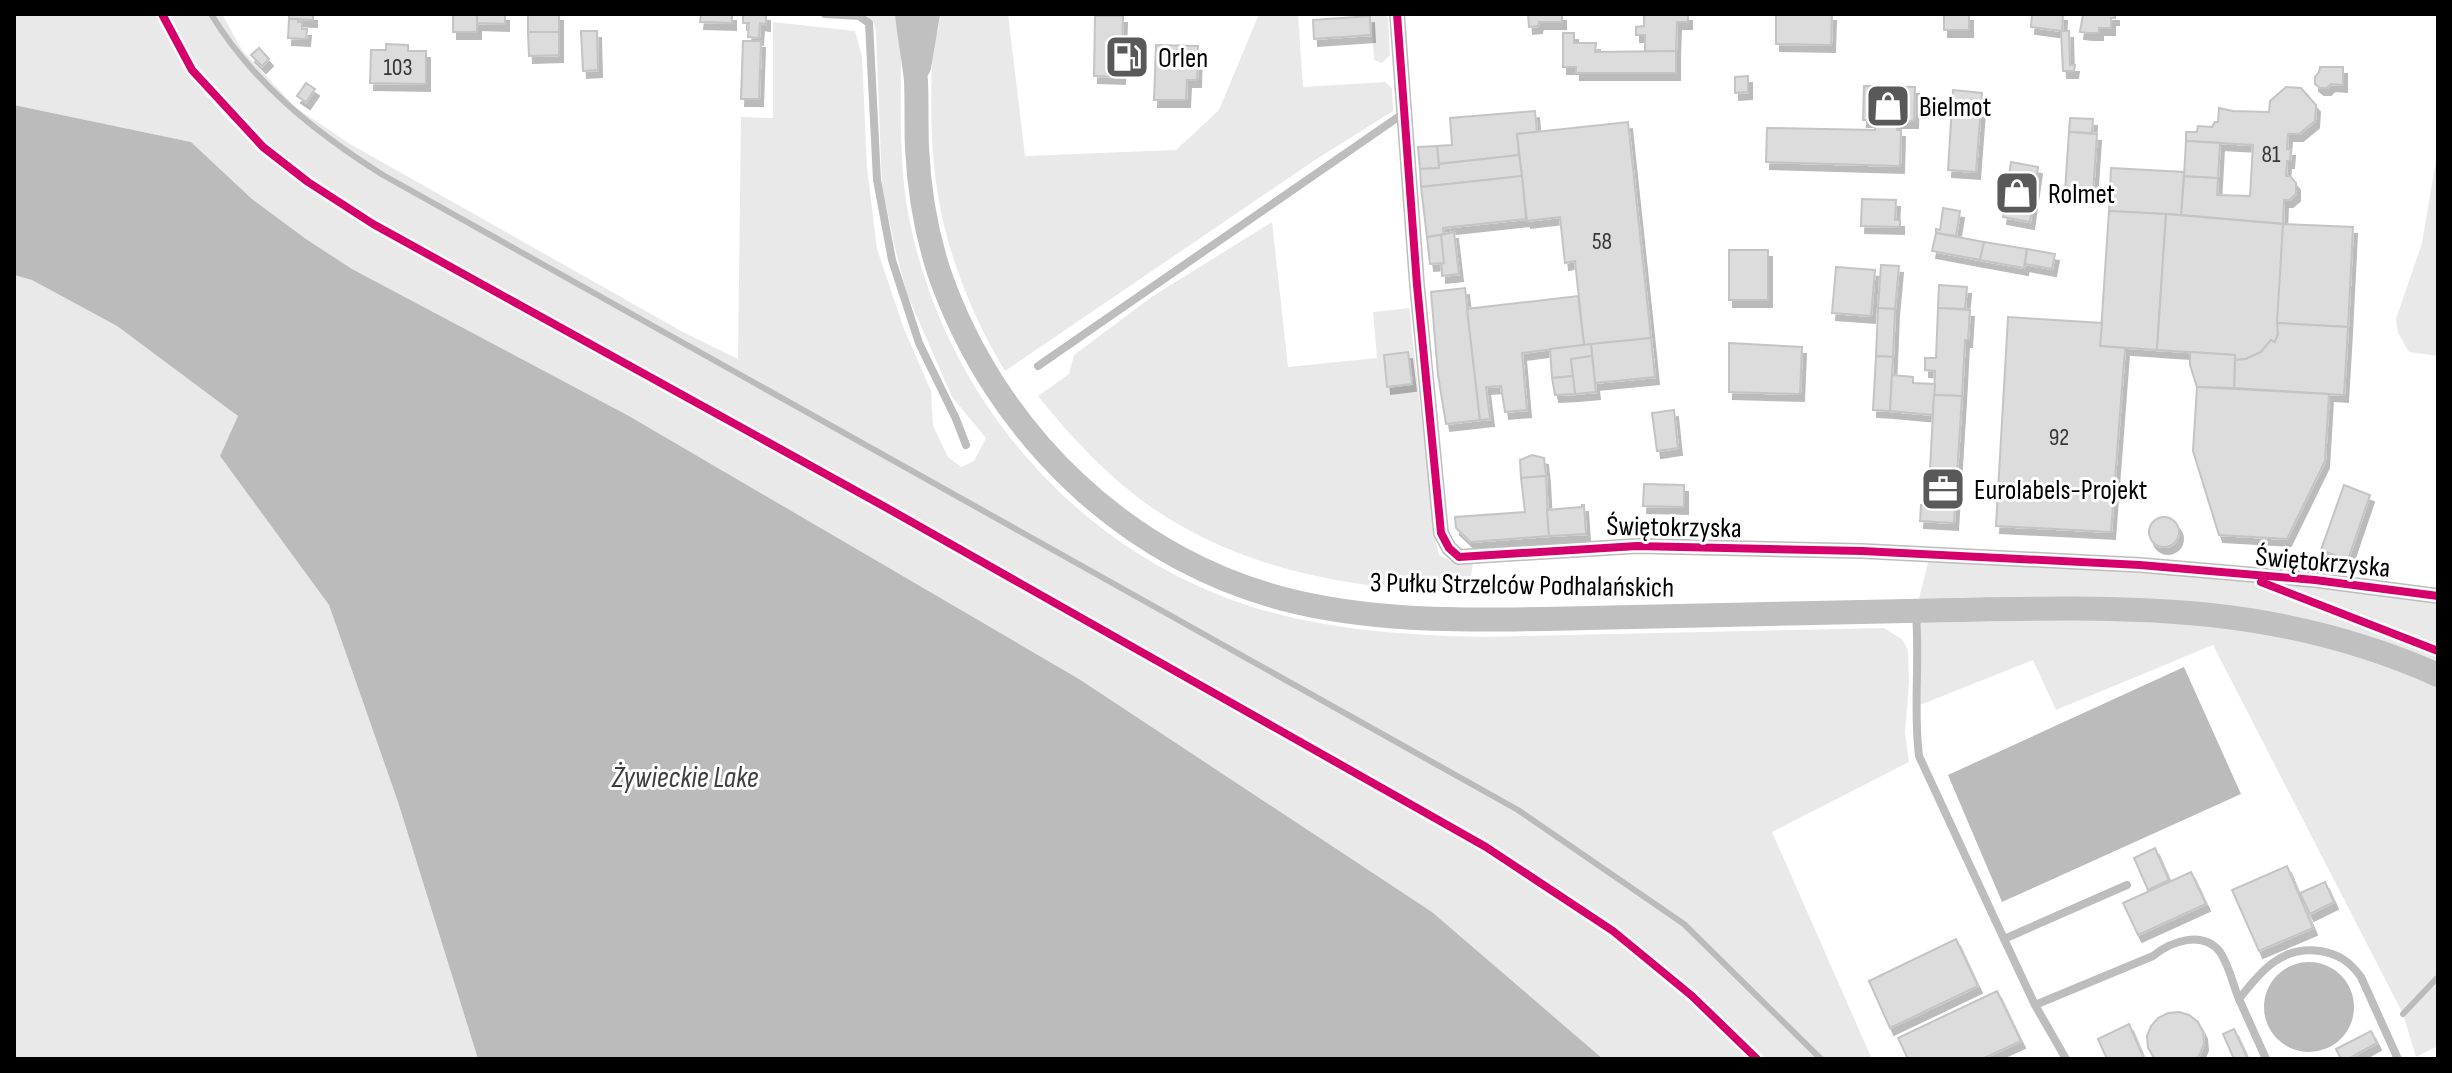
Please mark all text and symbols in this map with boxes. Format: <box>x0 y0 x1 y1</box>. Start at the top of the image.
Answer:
fuel station icon: Orlen <box>1103 33 1151 81</box>
place label: Orlen <box>1158 42 1208 75</box>
house number: 103 <box>383 53 413 82</box>
shop icon: Bielmot <box>1864 82 1912 130</box>
place label: Bielmot <box>1919 91 1991 124</box>
house number: 81 <box>2262 140 2281 169</box>
shop icon: Rolmet <box>1993 169 2041 217</box>
place label: Rolmet <box>2048 178 2115 211</box>
house number: 58 <box>1592 227 1612 256</box>
house number: 92 <box>2049 423 2069 452</box>
office icon: Eurolabels-Projekt <box>1919 465 1967 513</box>
place label: Eurolabels-Projekt <box>1974 474 2147 507</box>
street label: Świętokrzyska <box>1606 510 1742 545</box>
street label: Świętokrzyska <box>2254 540 2392 585</box>
street label: 3 Pułku Strzelców Podhalańskich <box>1370 566 1674 605</box>
water label: Żywieckie Lake <box>611 760 759 796</box>

